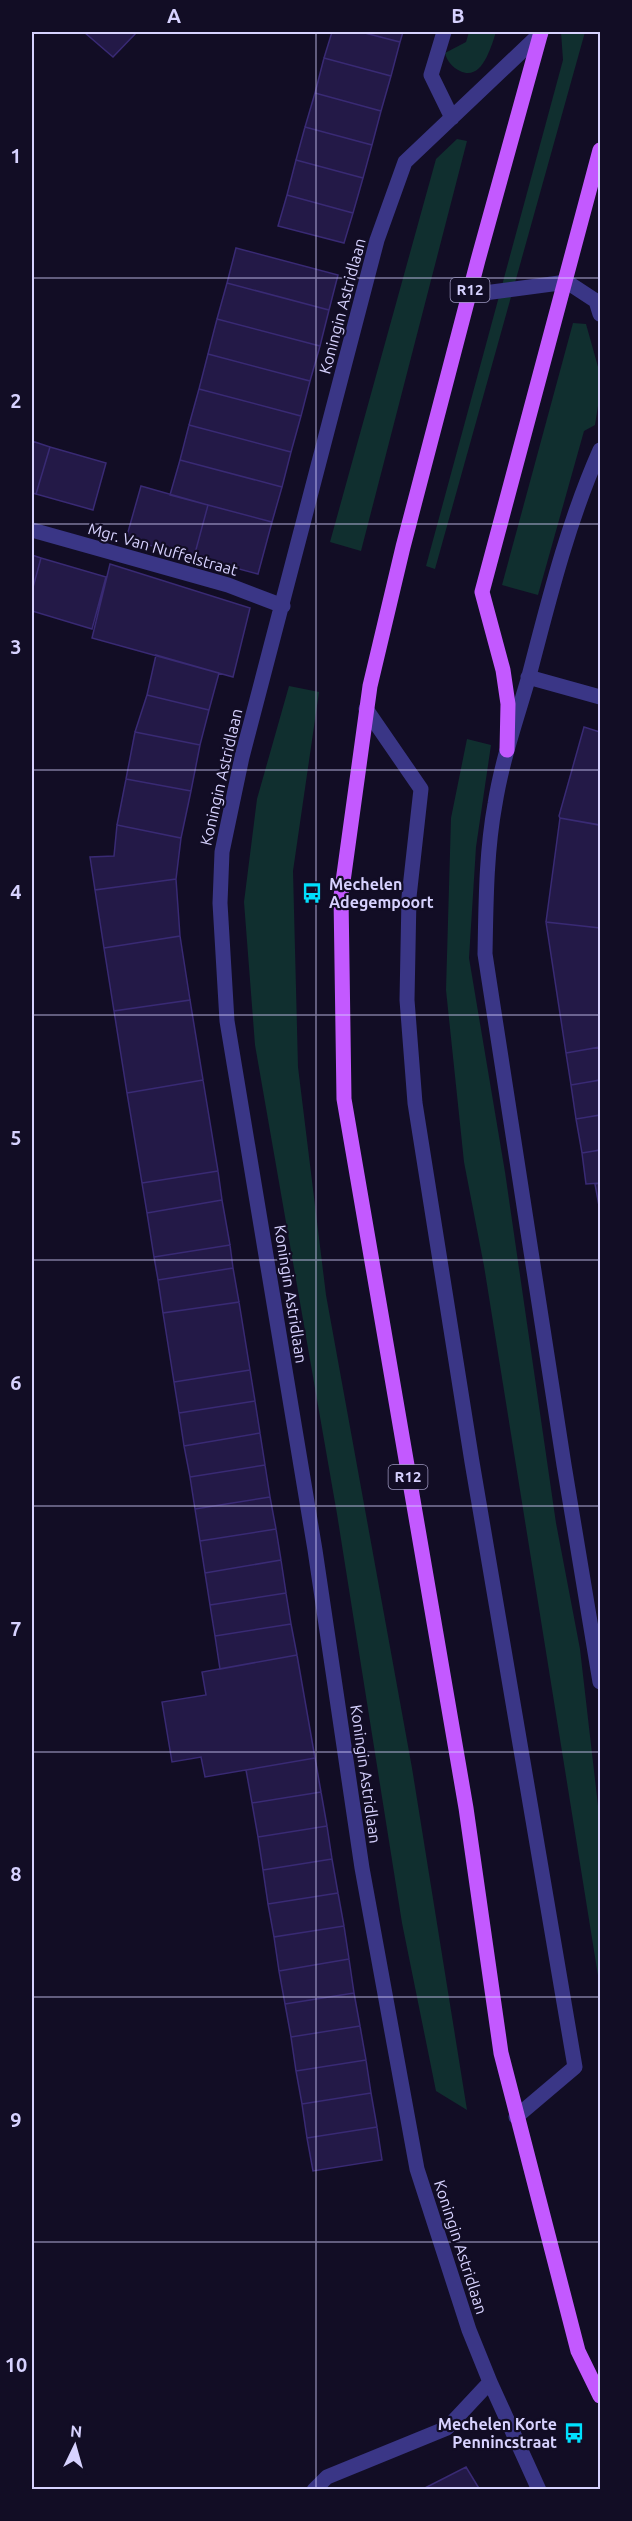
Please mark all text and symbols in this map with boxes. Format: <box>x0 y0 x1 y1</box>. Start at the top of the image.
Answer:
text: A <box>167 4 181 27</box>
text: B <box>451 4 465 27</box>
text: 1 <box>10 144 22 167</box>
street label: Koningin Astridlaan <box>315 236 369 376</box>
road number: R12 <box>450 278 490 302</box>
text: 2 <box>10 389 22 412</box>
street label: Mgr. Van Nuffelstraat <box>86 519 241 579</box>
text: 3 <box>10 635 22 658</box>
street label: Koningin Astridlaan <box>196 707 246 847</box>
place label: Mechelen Adegempoort <box>329 875 434 911</box>
text: 4 <box>10 880 22 903</box>
bus stop icon: Mechelen Adegempoort <box>300 881 324 905</box>
text: 5 <box>10 1126 22 1149</box>
street label: Koningin Astridlaan <box>271 1224 311 1364</box>
text: 6 <box>10 1371 22 1394</box>
road number: R12 <box>388 1465 428 1489</box>
text: 7 <box>10 1617 22 1640</box>
street label: Koningin Astridlaan <box>347 1703 385 1845</box>
text: 8 <box>10 1862 22 1885</box>
text: 9 <box>10 2108 22 2131</box>
street label: Koningin Astridlaan <box>431 2178 491 2316</box>
text: 10 <box>5 2353 27 2376</box>
place label: Mechelen Korte Pennincstraat <box>438 2415 557 2451</box>
north arrow <box>45 2416 105 2476</box>
bus stop icon: Mechelen Korte Pennincstraat <box>562 2421 586 2445</box>
text: N <box>70 2422 83 2441</box>

